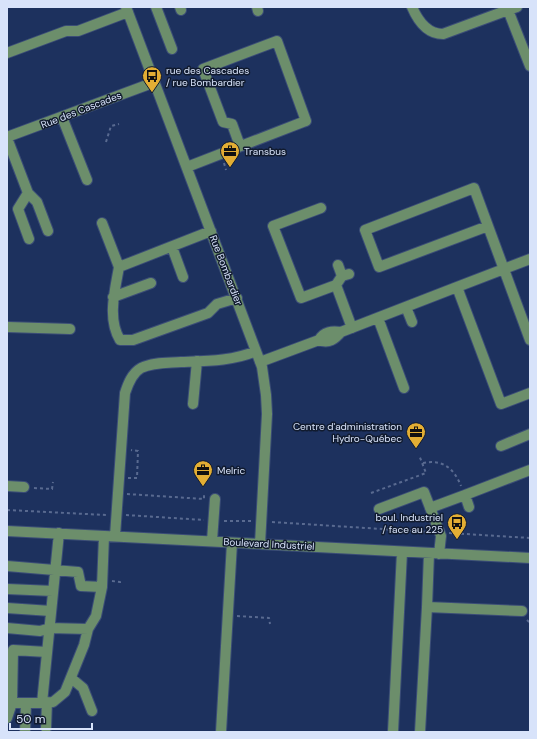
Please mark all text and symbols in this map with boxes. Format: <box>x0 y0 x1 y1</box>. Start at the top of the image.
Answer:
place label: rue des Cascades / rue Bombardier <box>166 64 249 89</box>
bus stop icon: rue des Cascades / rue Bombardier <box>141 65 163 93</box>
street label: Rue des Cascades <box>39 89 123 131</box>
office icon: Transbus <box>219 140 241 168</box>
place label: Transbus <box>244 145 286 158</box>
street label: Rue Bombardier <box>207 233 245 307</box>
place label: Centre d'administration Hydro-Québec <box>293 420 402 445</box>
office icon: Centre d'administration Hydro-Québec <box>405 421 427 449</box>
office icon: Melric <box>192 459 214 487</box>
place label: Melric <box>217 464 245 477</box>
place label: boul. Industriel / face au 225 <box>375 511 443 536</box>
bus stop icon: boul. Industriel / face au 225 <box>446 512 468 540</box>
street label: Boulevard Industriel <box>223 535 315 553</box>
scale bar <box>10 705 92 731</box>
text: 50 m <box>16 711 45 727</box>

